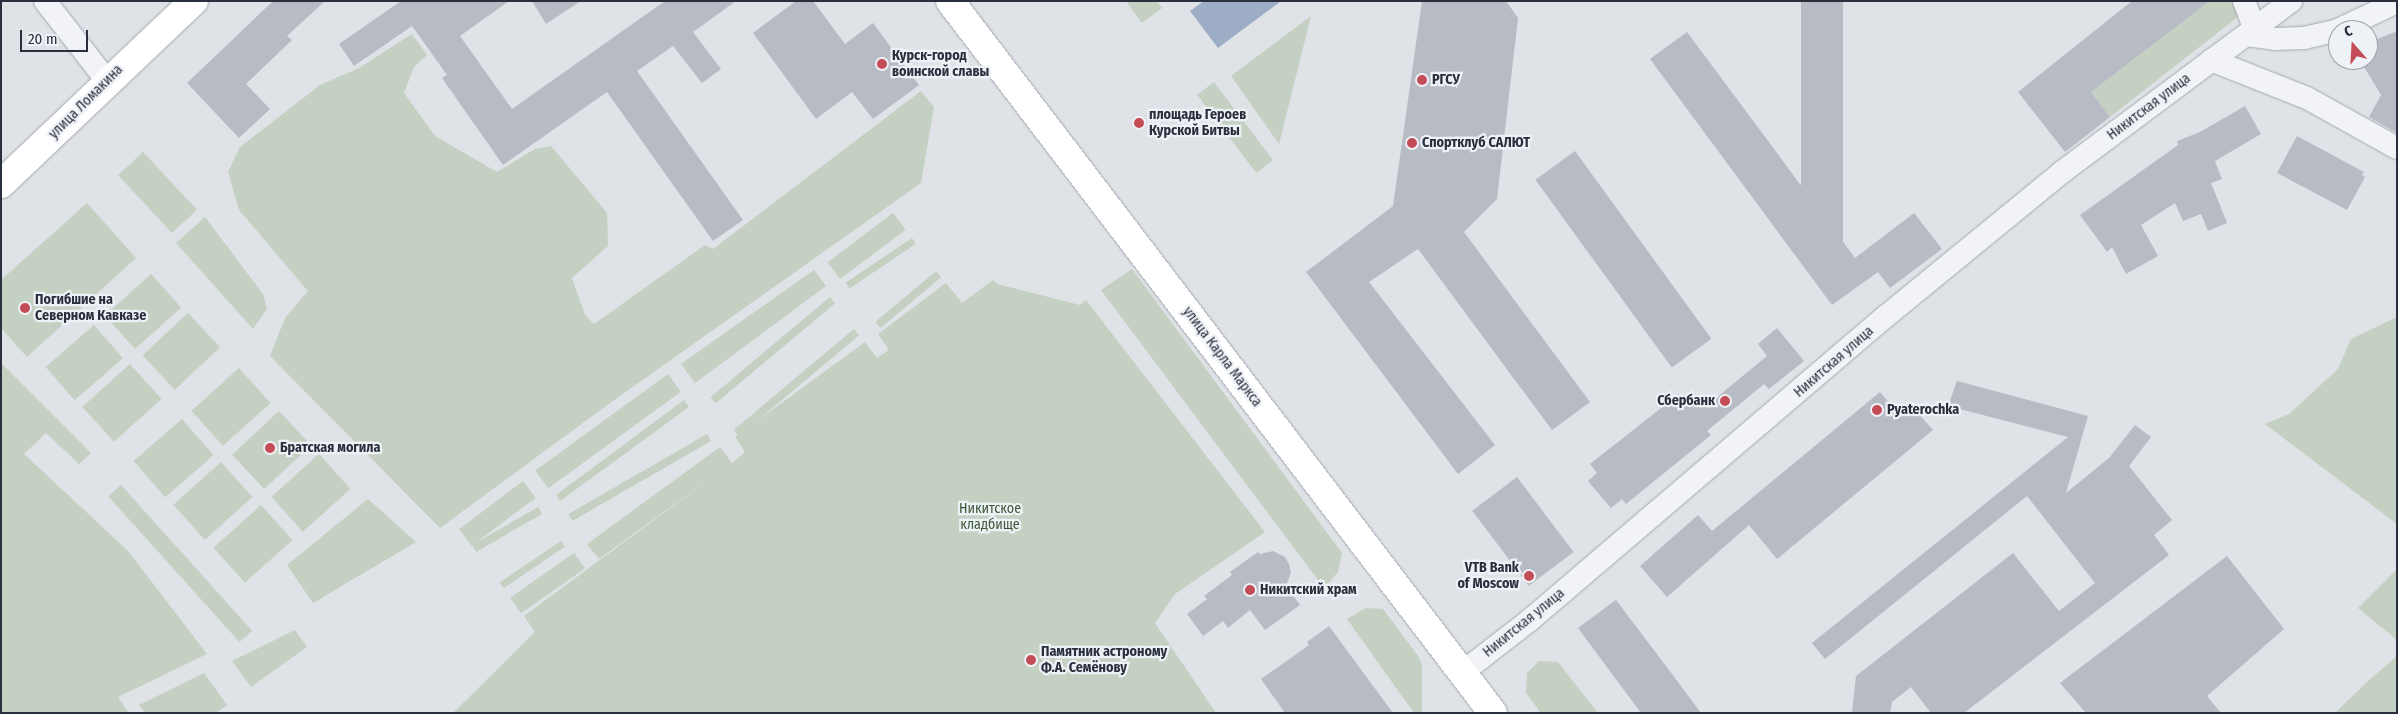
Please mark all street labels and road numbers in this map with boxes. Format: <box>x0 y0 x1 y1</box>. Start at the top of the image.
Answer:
street label: улица Ломакина <box>46 62 126 142</box>
street label: Никитская улица <box>2104 70 2194 144</box>
street label: улица Карла Маркса <box>1179 304 1265 410</box>
street label: Никитская улица <box>1791 323 1877 401</box>
street label: Никитская улица <box>1480 585 1568 661</box>

